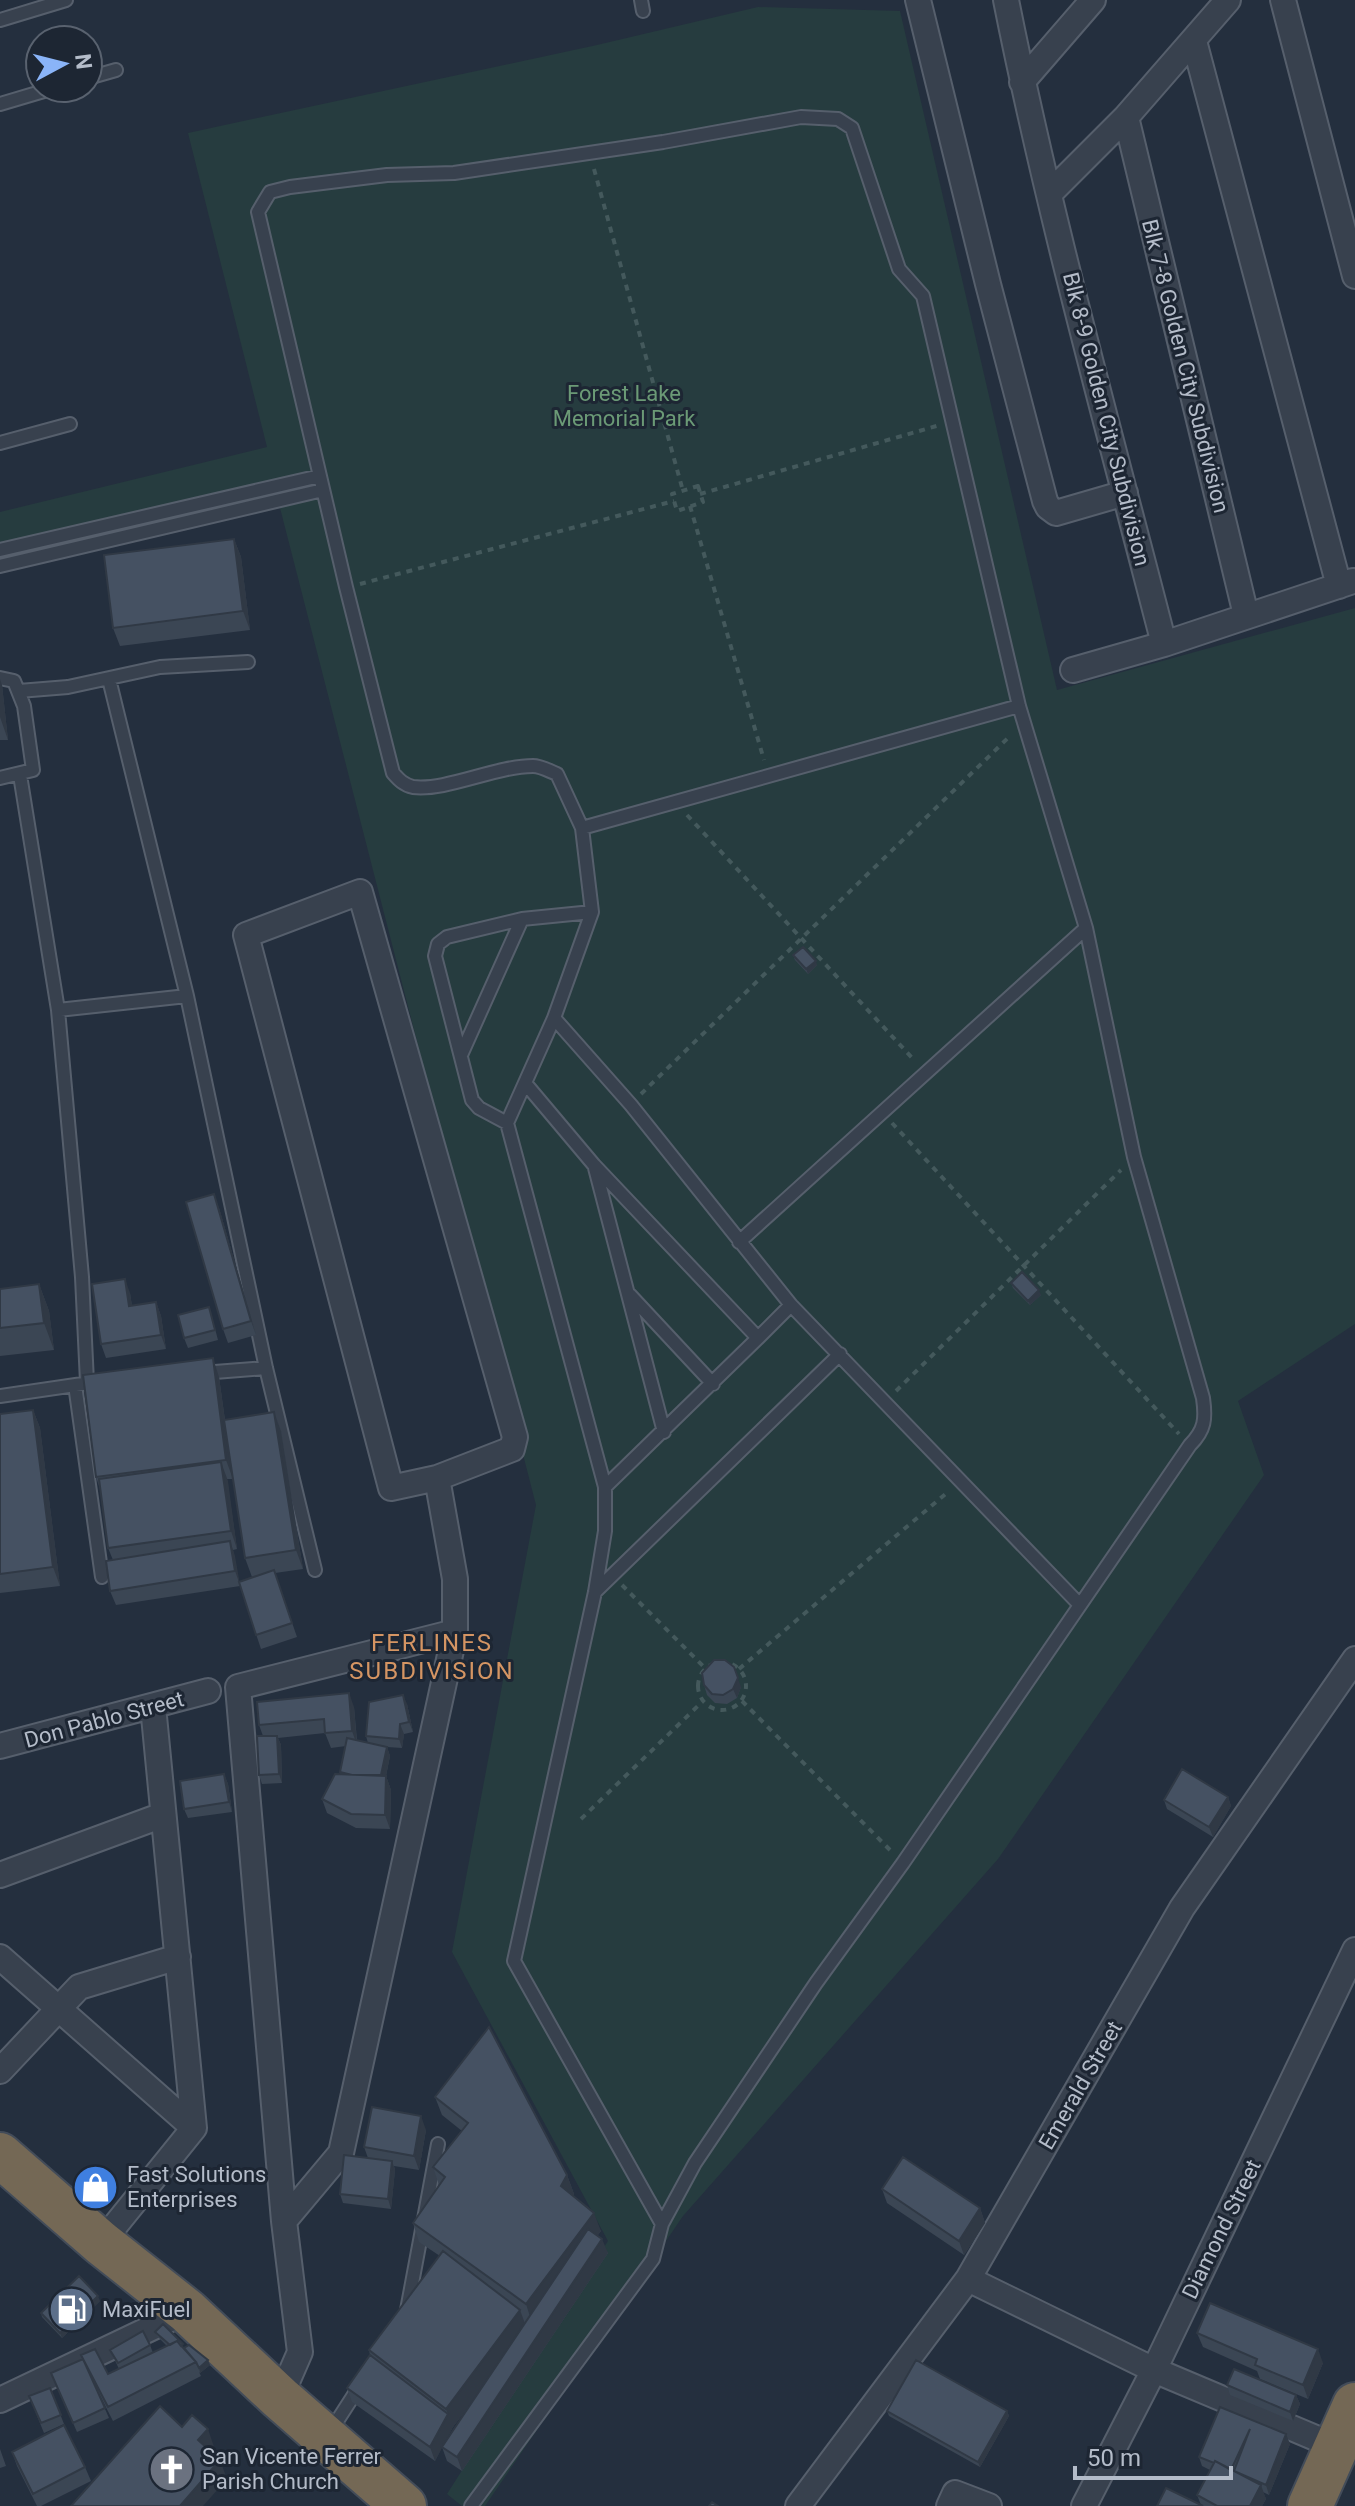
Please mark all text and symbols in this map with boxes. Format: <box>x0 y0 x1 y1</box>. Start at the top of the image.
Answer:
north arrow <box>24 24 104 104</box>
text: N <box>70 52 97 71</box>
street label: Blk 7-8 Golden City Subdivision <box>1137 217 1234 516</box>
street label: Blk 8-9 Golden City Subdivision <box>1058 270 1155 569</box>
park label: Forest Lake Memorial Park <box>553 381 696 431</box>
district label: FERLINES SUBDIVISION <box>349 1629 515 1685</box>
street label: Don Pablo Street <box>22 1686 187 1753</box>
street label: Emerald Street <box>1034 2017 1127 2154</box>
street label: Diamond Street <box>1177 2156 1266 2303</box>
place label: Fast Solutions Enterprises <box>127 2162 266 2212</box>
shop icon: Fast Solutions Enterprises <box>72 2163 120 2211</box>
fuel station icon: MaxiFuel <box>47 2285 95 2333</box>
place label: MaxiFuel <box>102 2297 191 2322</box>
scale bar <box>1075 2430 1231 2480</box>
place label: San Vicente Ferrer Parish Church <box>202 2444 382 2494</box>
text: 50 m <box>1087 2444 1141 2472</box>
church icon: San Vicente Ferrer Parish Church <box>147 2445 195 2493</box>

